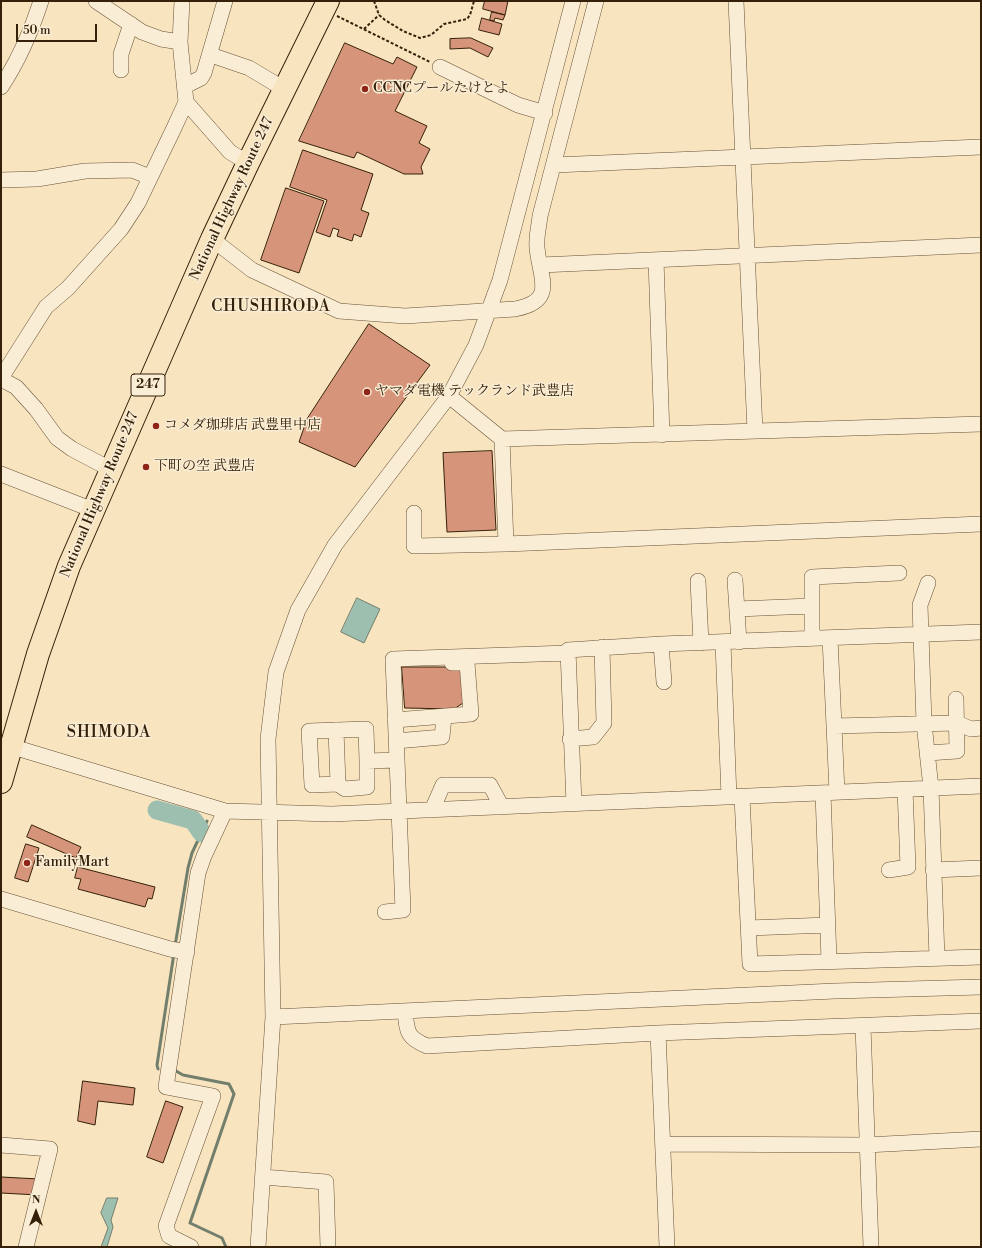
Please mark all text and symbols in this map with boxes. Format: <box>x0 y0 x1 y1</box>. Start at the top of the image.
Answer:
scale bar <box>18 16 99 42</box>
text: 50 m <box>23 23 51 38</box>
place label: CCNCプールたけとよ <box>373 81 510 97</box>
marker: CCNCプールたけとよ <box>360 84 370 94</box>
street label: National Highway Route 247 <box>187 115 277 283</box>
district label: CHUSHIRODA <box>211 297 331 317</box>
road number: 247 <box>131 374 165 396</box>
place label: ヤマダ電機 テックランド武豊店 <box>375 384 574 400</box>
marker: ヤマダ電機 テックランド武豊店 <box>362 387 372 397</box>
street label: National Highway Route 247 <box>57 410 143 580</box>
place label: コメダ珈琲店 武豊里中店 <box>164 418 321 434</box>
marker: コメダ珈琲店 武豊里中店 <box>151 421 161 431</box>
place label: 下町の空 武豊店 <box>154 459 255 475</box>
marker: 下町の空 武豊店 <box>141 462 151 472</box>
district label: SHIMODA <box>67 723 151 743</box>
place label: FamilyMart <box>35 855 109 871</box>
marker: FamilyMart <box>22 858 32 868</box>
north arrow <box>16 1192 56 1232</box>
text: N <box>32 1193 40 1207</box>

